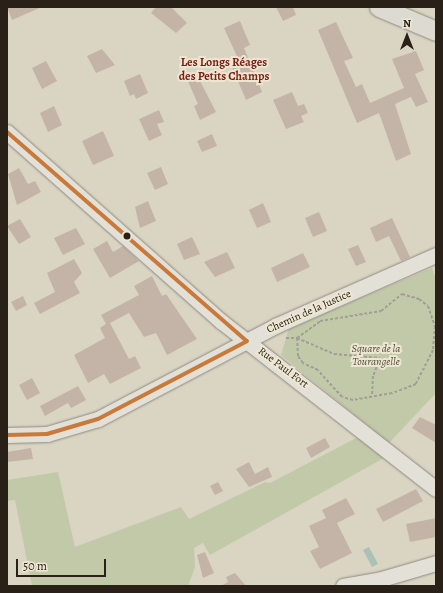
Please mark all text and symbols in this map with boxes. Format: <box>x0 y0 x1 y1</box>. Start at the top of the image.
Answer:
north arrow <box>387 16 427 56</box>
text: N <box>403 16 411 31</box>
district label: Les Longs Réages des Petits Champs <box>179 56 269 84</box>
unlabelled marker <box>122 231 132 241</box>
street label: Chemin de la Justice <box>265 287 353 337</box>
park label: Square de la Tourangelle <box>352 343 400 369</box>
street label: Rue Paul Fort <box>255 345 311 391</box>
scale bar <box>18 551 108 577</box>
text: 50 m <box>23 558 47 574</box>

